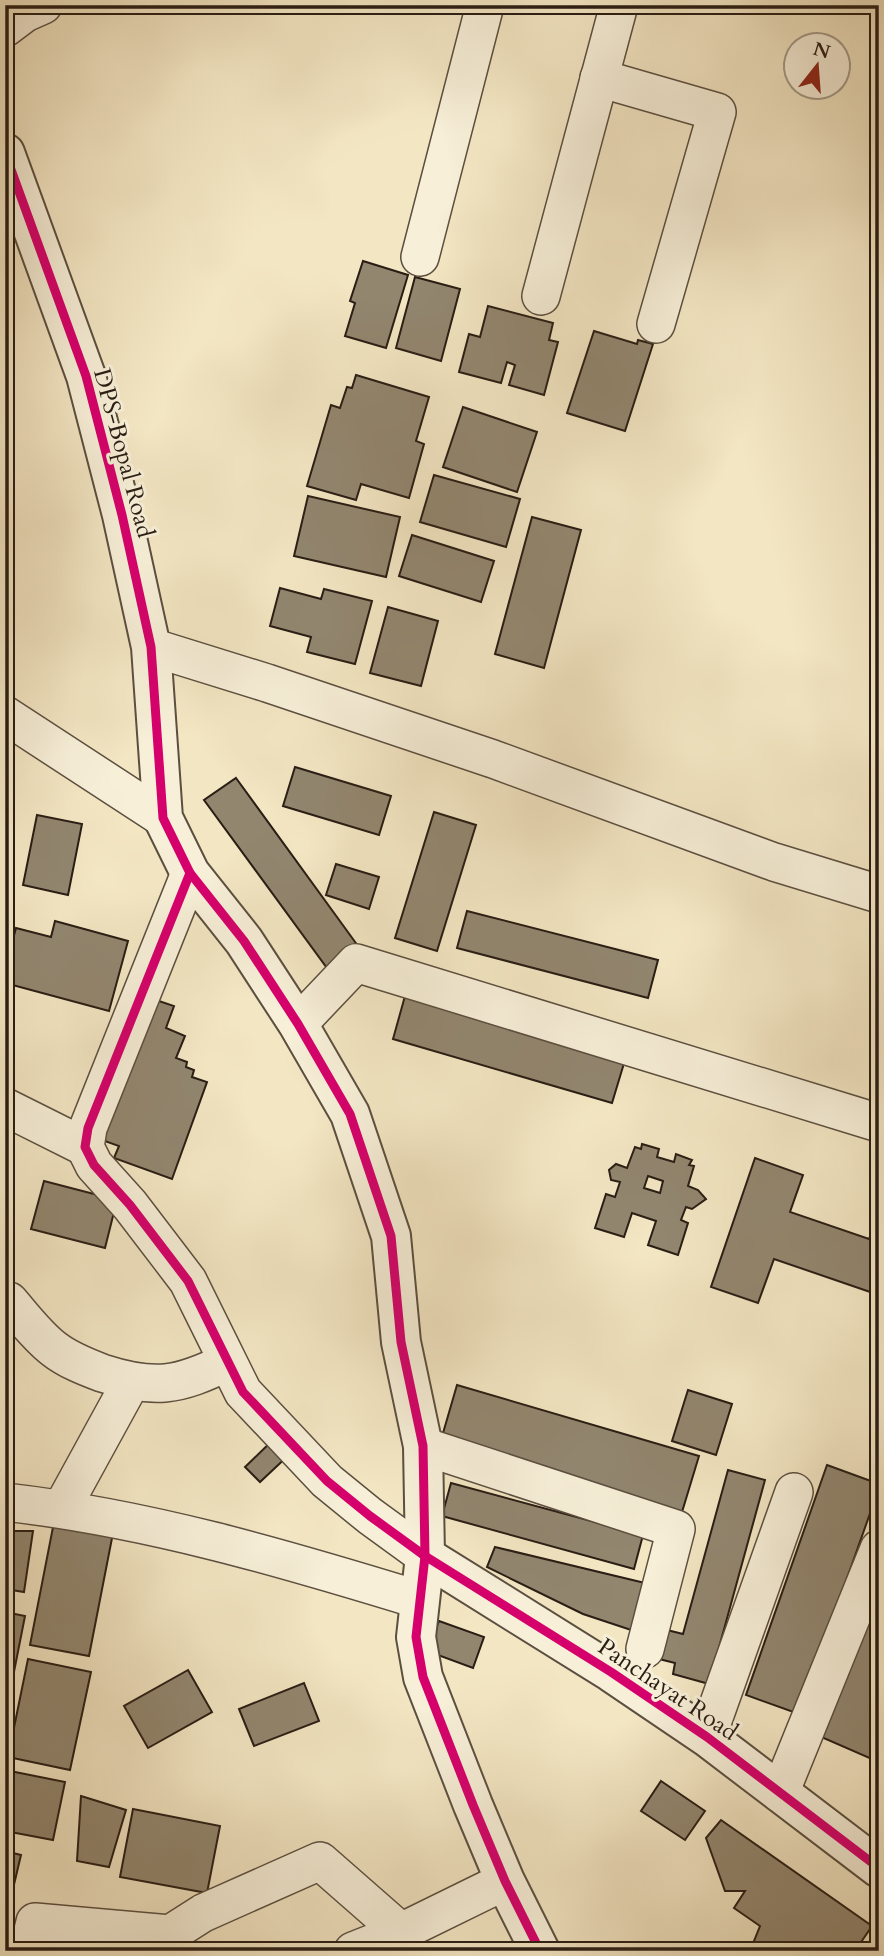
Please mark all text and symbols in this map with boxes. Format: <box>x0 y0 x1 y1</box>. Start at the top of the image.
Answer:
north arrow <box>782 32 852 102</box>
text: N <box>810 36 834 66</box>
street label: DPS-Bopal Road <box>85 365 162 542</box>
street label: Panchayat Road <box>591 1630 745 1749</box>

